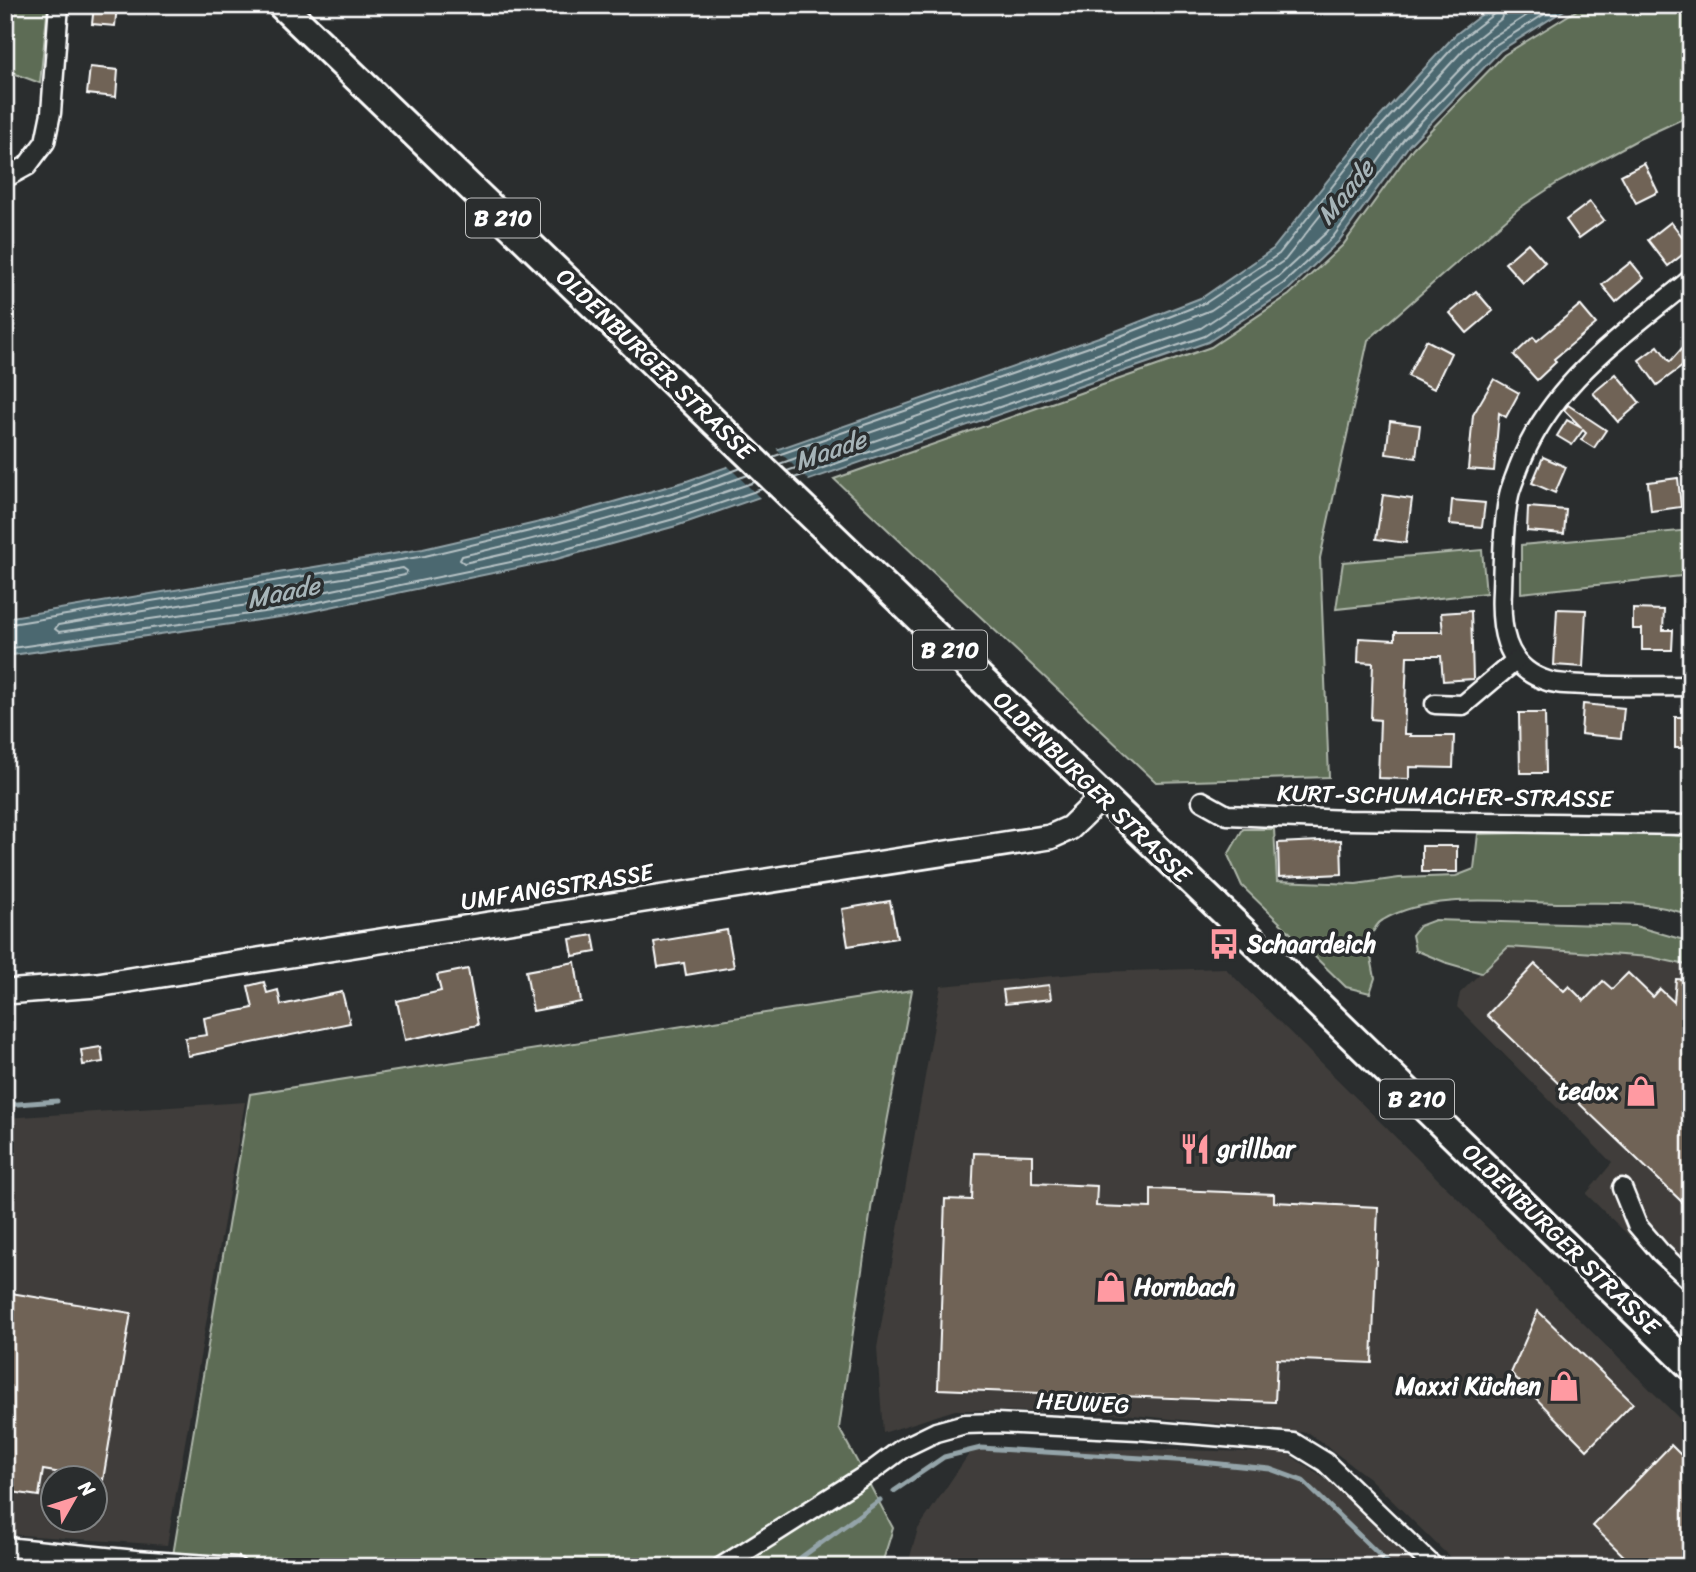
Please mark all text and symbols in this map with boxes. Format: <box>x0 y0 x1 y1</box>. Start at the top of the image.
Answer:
water label: Maade <box>1304 147 1388 235</box>
road number: B 210 <box>466 198 540 238</box>
street label: OLDENBURGER STRASSE <box>546 257 766 472</box>
water label: Maade <box>788 415 875 484</box>
water label: Maade <box>242 561 326 622</box>
road number: B 210 <box>913 630 987 670</box>
street label: OLDENBURGER STRASSE <box>983 680 1203 895</box>
street label: KURT-SCHUMACHER-STRASSE <box>1277 772 1615 820</box>
street label: UMFANGSTRASSE <box>458 851 658 923</box>
place label: Schaardeich <box>1246 923 1376 965</box>
bus stop icon: Schaardeich <box>1207 927 1241 961</box>
place label: tedox <box>1558 1070 1619 1112</box>
shop icon: tedox <box>1624 1074 1658 1108</box>
road number: B 210 <box>1380 1080 1454 1118</box>
place label: grillbar <box>1216 1128 1297 1170</box>
restaurant icon: grillbar <box>1178 1132 1212 1166</box>
street label: OLDENBURGER STRASSE <box>1452 1132 1672 1347</box>
place label: Hornbach <box>1134 1266 1236 1308</box>
shop icon: Hornbach <box>1094 1270 1128 1304</box>
place label: Maxxi Küchen <box>1394 1365 1541 1407</box>
shop icon: Maxxi Küchen <box>1547 1369 1581 1403</box>
street label: HEUWEG <box>1035 1380 1131 1426</box>
north arrow <box>38 1464 108 1534</box>
text: N <box>69 1472 104 1505</box>

